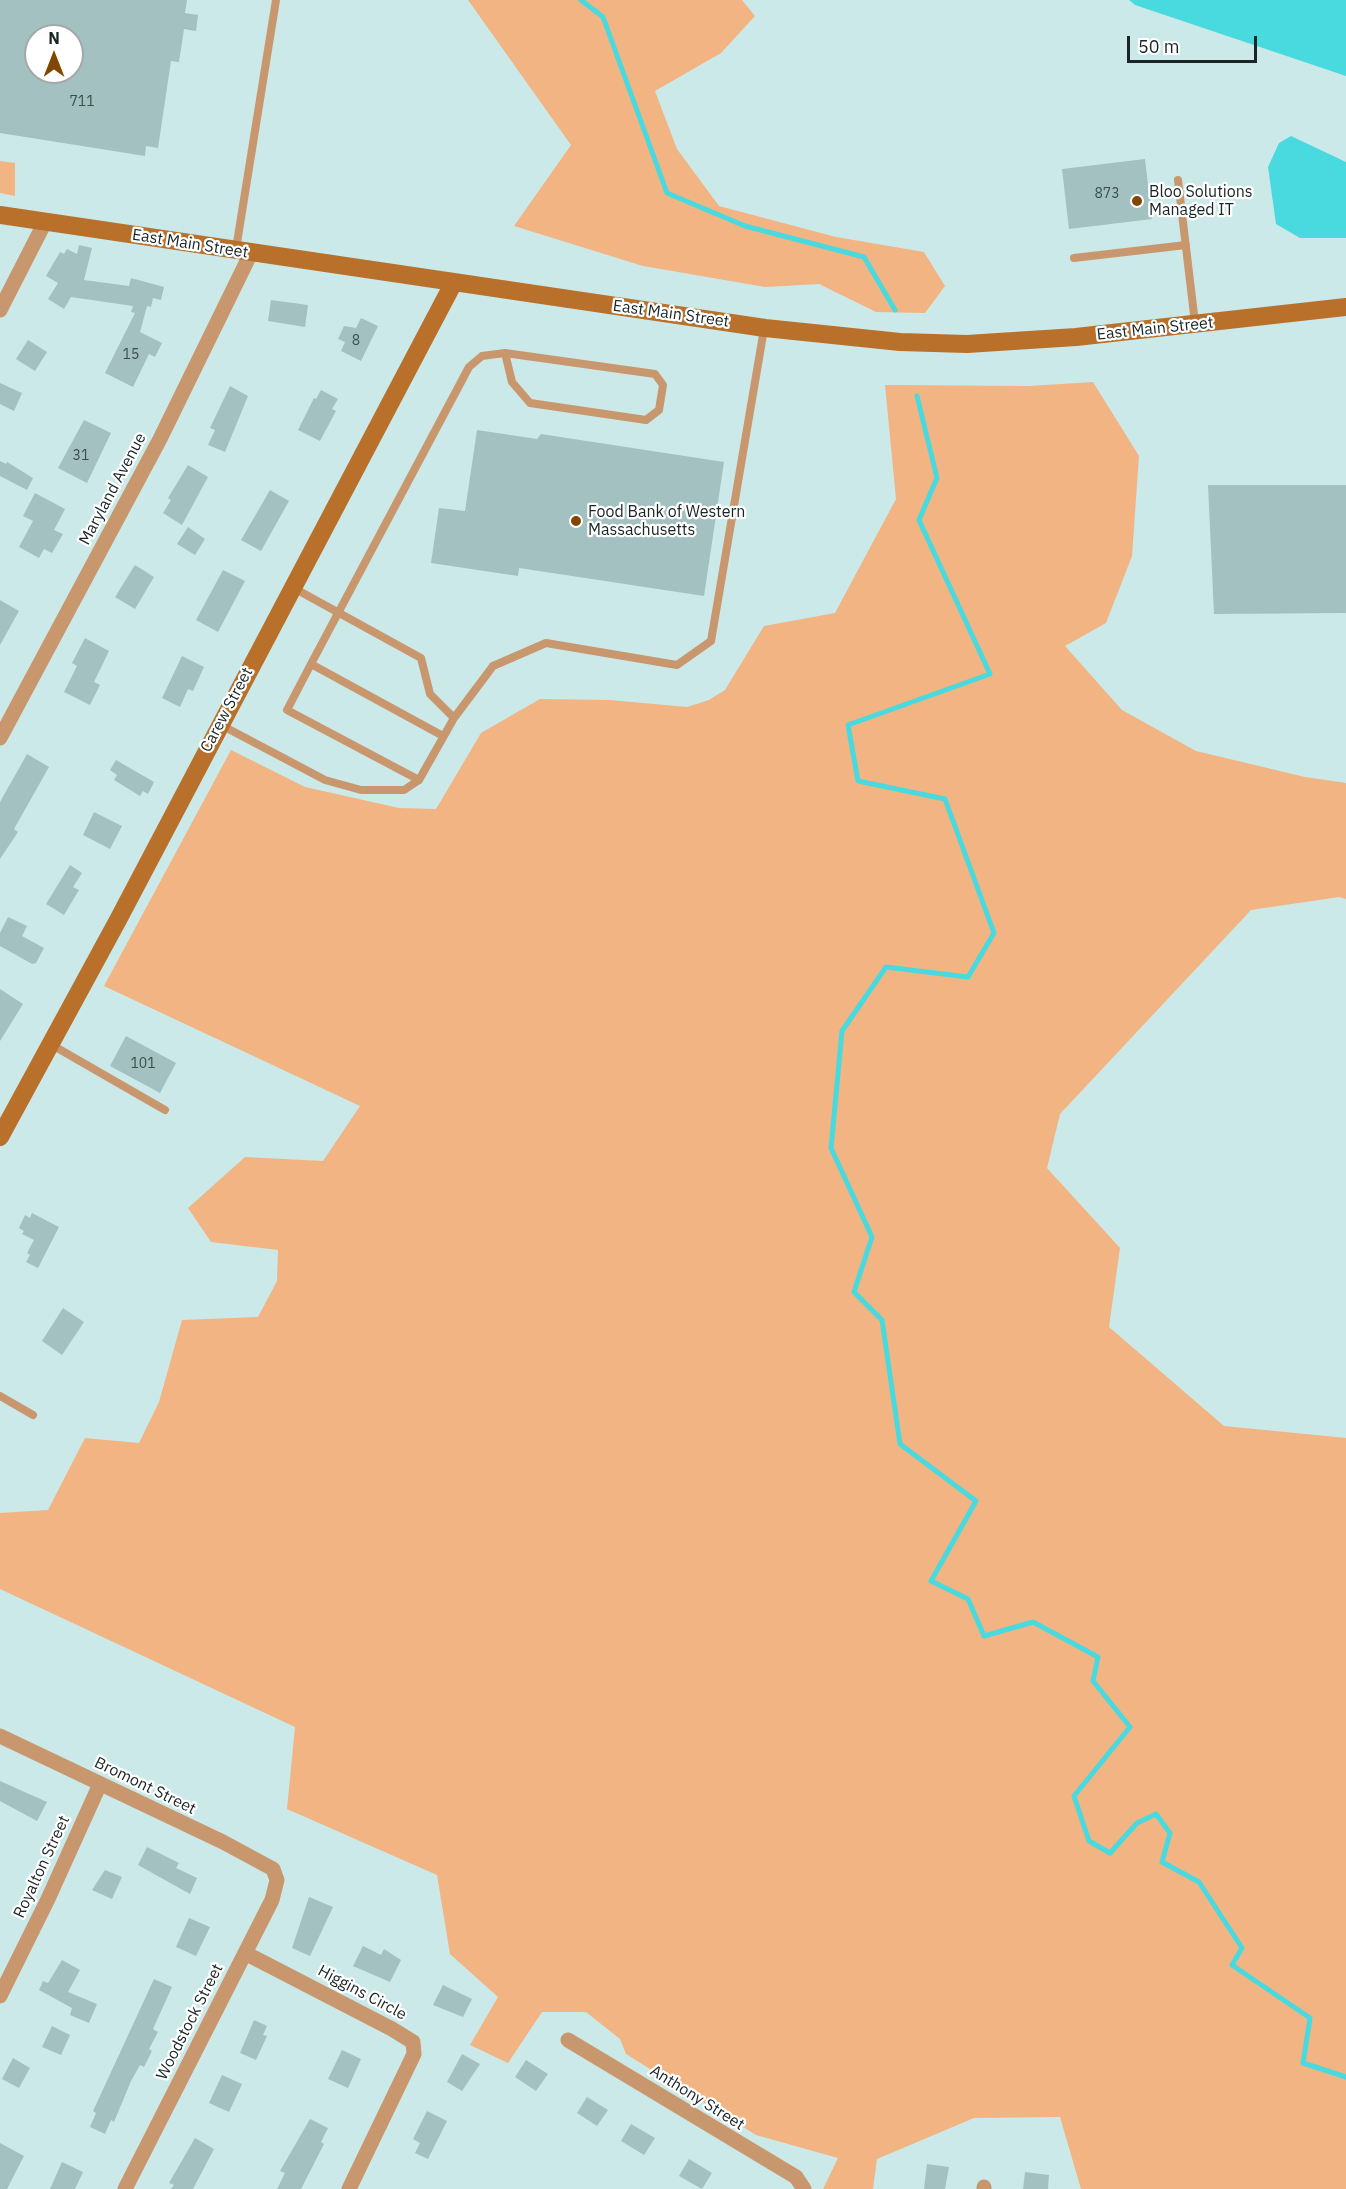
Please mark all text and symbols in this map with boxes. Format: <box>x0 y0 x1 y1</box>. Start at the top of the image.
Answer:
north arrow <box>24 24 84 84</box>
scale bar <box>1130 24 1260 62</box>
text: N <box>48 28 60 48</box>
text: 50 m <box>1138 35 1180 58</box>
house number: 711 <box>69 94 95 110</box>
place label: Bloo Solutions Managed IT <box>1149 182 1253 220</box>
house number: 873 <box>1094 186 1120 202</box>
marker: Bloo Solutions Managed IT <box>1130 194 1144 208</box>
street label: East Main Street <box>131 225 249 263</box>
street label: East Main Street <box>612 296 730 332</box>
street label: East Main Street <box>1096 313 1214 345</box>
house number: 8 <box>352 333 360 349</box>
house number: 15 <box>123 347 139 363</box>
street label: Maryland Avenue <box>75 430 151 548</box>
house number: 31 <box>73 448 89 464</box>
place label: Food Bank of Western Massachusetts <box>588 502 745 540</box>
marker: Food Bank of Western Massachusetts <box>569 514 583 528</box>
street label: Carew Street <box>197 664 257 756</box>
house number: 101 <box>130 1056 156 1072</box>
street label: Bromont Street <box>91 1753 199 1819</box>
street label: Royalton Street <box>10 1813 74 1921</box>
street label: Woodstock Street <box>152 1961 228 2083</box>
street label: Higgins Circle <box>314 1962 410 2024</box>
street label: Anthony Street <box>646 2061 748 2135</box>

